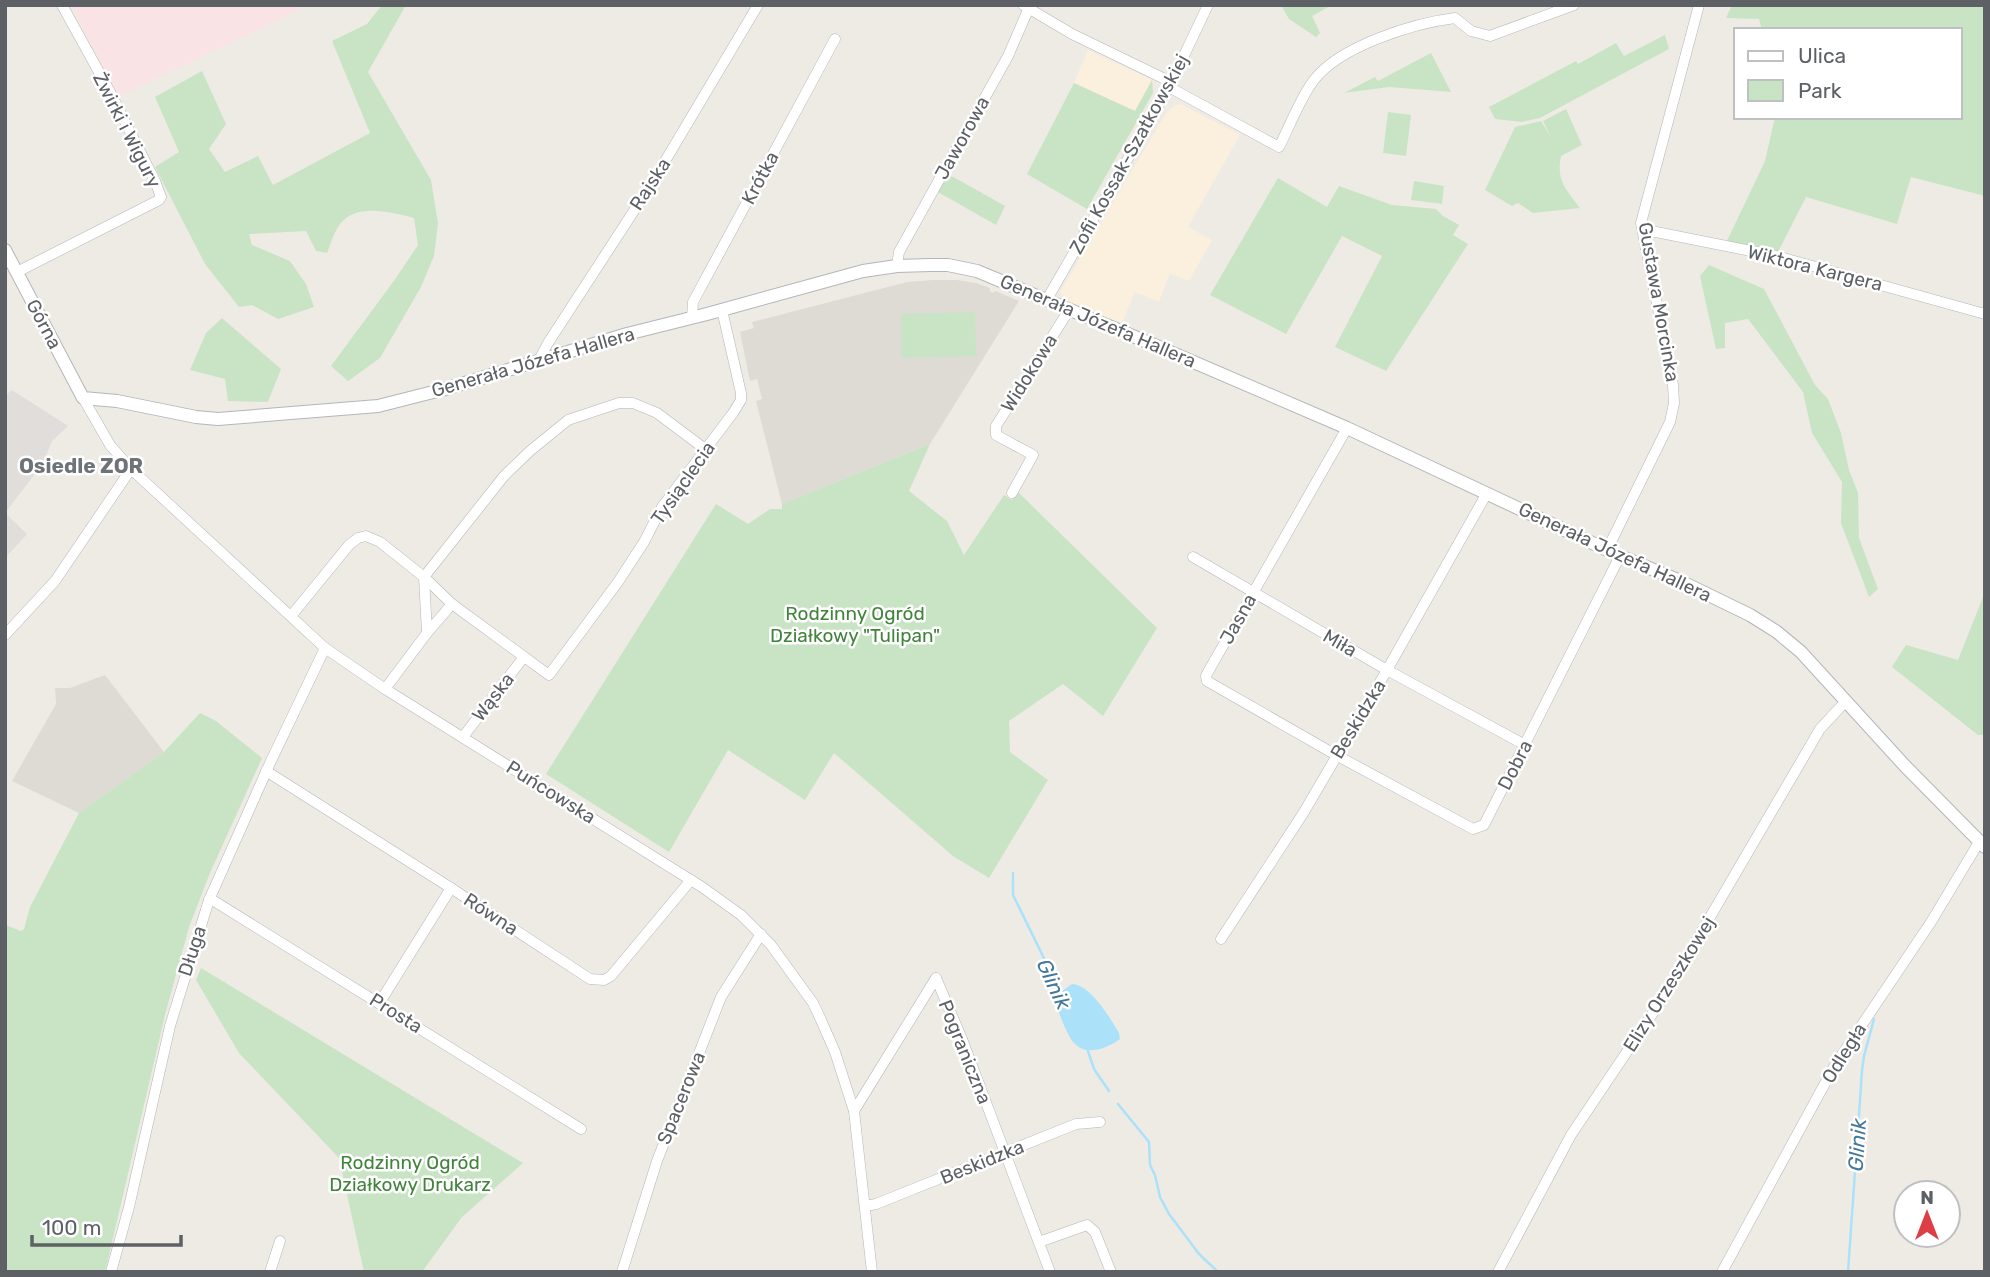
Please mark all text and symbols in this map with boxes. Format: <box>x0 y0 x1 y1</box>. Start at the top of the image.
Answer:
legend <box>1734 28 1962 119</box>
text: Ulica <box>1798 43 1846 68</box>
street label: Zofii Kossak-Szatkowskiej <box>1064 50 1194 258</box>
street label: Żwirki i Wigury <box>88 68 166 192</box>
text: Park <box>1798 78 1842 103</box>
street label: Jaworowa <box>930 92 994 184</box>
street label: Krótka <box>737 148 783 208</box>
street label: Rajska <box>625 154 675 214</box>
street label: Gustawa Morcinka <box>1634 220 1684 384</box>
street label: Wiktora Kargera <box>1745 240 1885 296</box>
street label: Generała Józefa Hallera <box>997 269 1199 373</box>
street label: Górna <box>21 295 67 353</box>
street label: Generała Józefa Hallera <box>429 322 637 402</box>
street label: Widokowa <box>996 330 1062 416</box>
street label: Tysiąclecia <box>646 437 720 529</box>
district label: Osiedle ZOR <box>19 453 143 478</box>
street label: Generała Józefa Hallera <box>1515 497 1715 607</box>
street label: Jasna <box>1215 590 1261 648</box>
park label: Rodzinny Ogród Działkowy "Tulipan" <box>770 602 940 647</box>
street label: Miła <box>1319 624 1361 662</box>
street label: Wąska <box>467 668 519 726</box>
street label: Beskidzka <box>1325 675 1391 763</box>
street label: Dobra <box>1493 736 1537 794</box>
street label: Puńcowska <box>502 755 600 829</box>
street label: Równa <box>459 888 523 940</box>
street label: Elizy Orzeszkowej <box>1618 912 1720 1056</box>
street label: Długa <box>173 923 211 979</box>
water label: Glinik <box>1031 955 1077 1014</box>
street label: Prosta <box>365 988 427 1038</box>
street label: Pograniczna <box>934 997 996 1107</box>
street label: Odległa <box>1817 1019 1871 1087</box>
street label: Spacerowa <box>652 1048 710 1148</box>
water label: Glinik <box>1843 1116 1871 1172</box>
street label: Beskidzka <box>937 1135 1027 1189</box>
park label: Rodzinny Ogród Działkowy Drukarz <box>329 1151 491 1196</box>
north arrow <box>1892 1179 1962 1249</box>
text: N <box>1920 1186 1934 1209</box>
scale bar <box>32 1204 180 1248</box>
text: 100 m <box>42 1215 101 1240</box>

